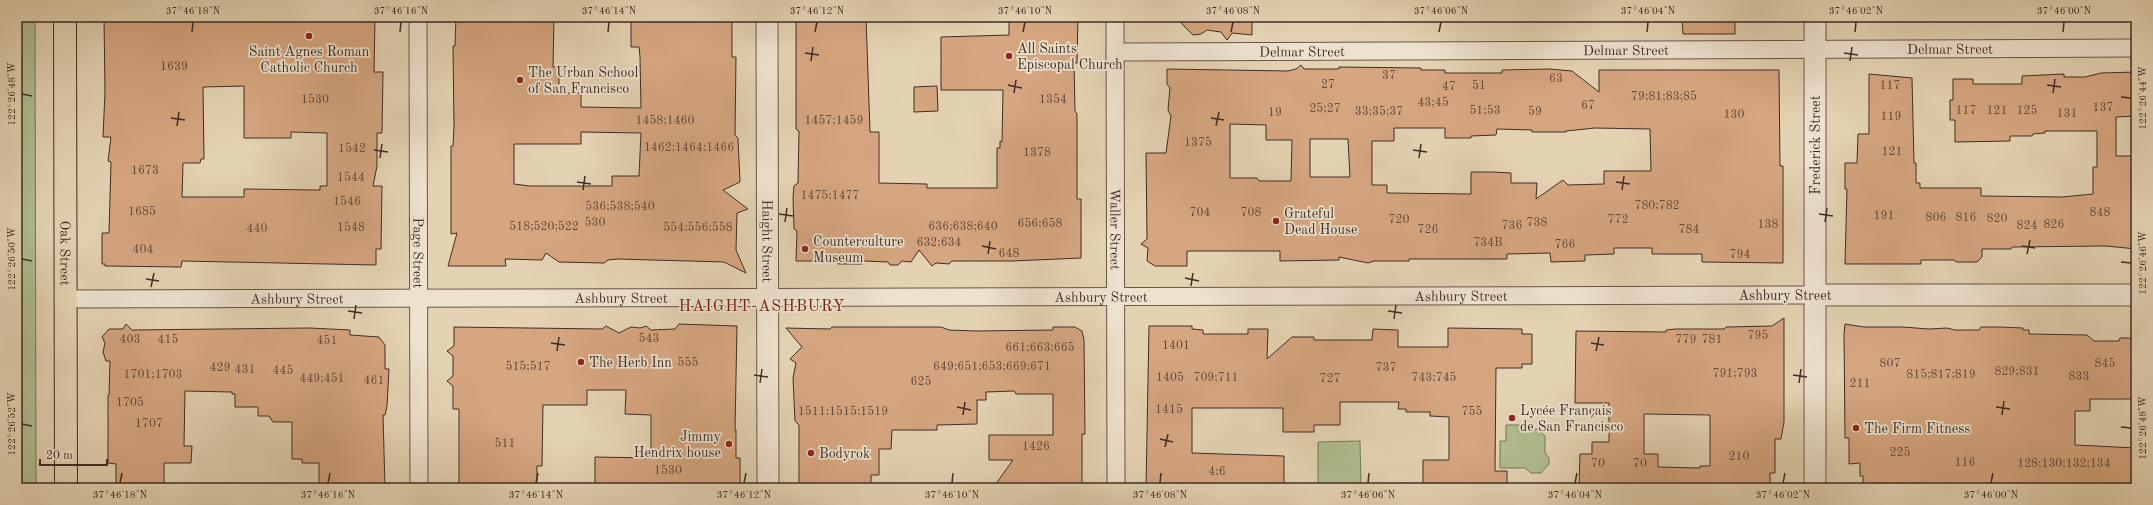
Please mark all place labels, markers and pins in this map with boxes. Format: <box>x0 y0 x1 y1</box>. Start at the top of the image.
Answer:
marker: Saint Agnes Roman Catholic Church <box>304 31 314 41</box>
place label: All Saints Episcopal Church <box>1017 42 1123 72</box>
place label: Saint Agnes Roman Catholic Church <box>249 45 370 75</box>
marker: All Saints Episcopal Church <box>1004 51 1014 61</box>
place label: The Urban School of San Francisco <box>528 66 638 96</box>
marker: The Urban School of San Francisco <box>515 75 525 85</box>
place label: Grateful Dead House <box>1284 207 1357 237</box>
marker: Grateful Dead House <box>1271 216 1281 226</box>
place label: Counterculture Museum <box>813 235 903 265</box>
marker: Counterculture Museum <box>800 244 810 254</box>
place label: The Herb Inn <box>589 356 672 370</box>
marker: The Herb Inn <box>576 357 586 367</box>
place label: Lycée Français de San Francisco <box>1520 404 1623 434</box>
marker: Lycée Français de San Francisco <box>1507 413 1517 423</box>
place label: The Firm Fitness <box>1864 422 1970 436</box>
marker: The Firm Fitness <box>1851 423 1861 433</box>
place label: Jimmy Hendrix house <box>633 430 722 460</box>
marker: Jimmy Hendrix house <box>724 439 734 449</box>
place label: Bodyrok <box>819 447 870 461</box>
marker: Bodyrok <box>806 448 816 458</box>

